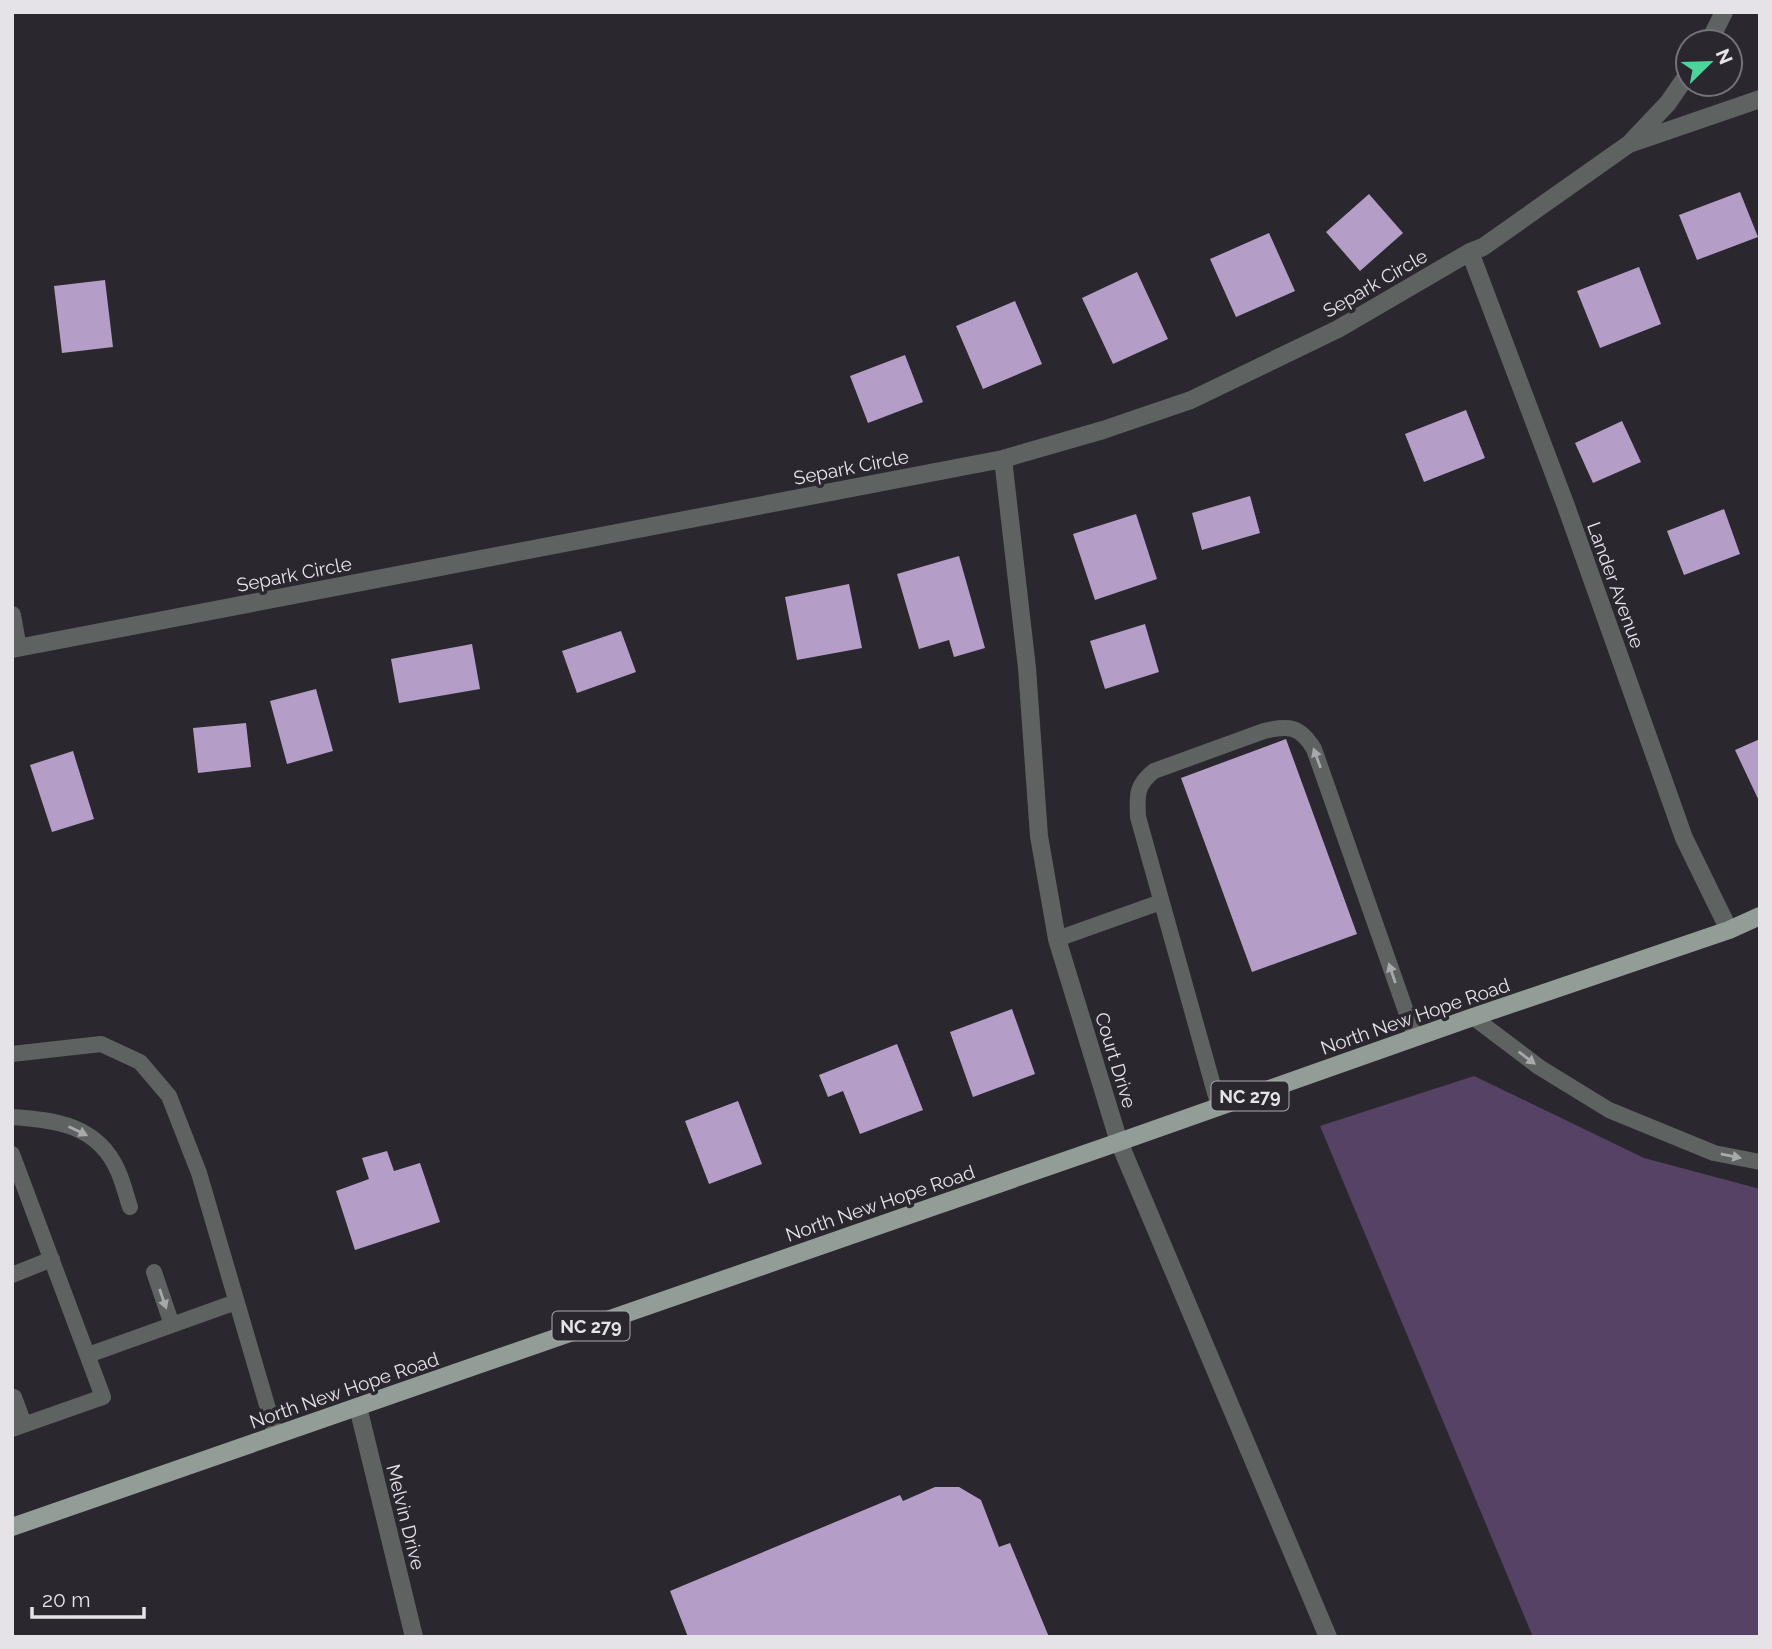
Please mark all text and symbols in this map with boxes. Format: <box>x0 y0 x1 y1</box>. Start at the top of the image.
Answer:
north arrow <box>1674 28 1744 98</box>
text: N <box>1712 45 1738 67</box>
street label: Separk Circle <box>1319 244 1431 322</box>
street label: Separk Circle <box>792 445 910 489</box>
street label: Lander Avenue <box>1583 519 1649 651</box>
street label: Separk Circle <box>235 552 353 596</box>
one-way arrow <box>1311 748 1322 769</box>
one-way arrow <box>1386 962 1397 983</box>
street label: North New Hope Road <box>1318 973 1512 1059</box>
street label: Court Drive <box>1091 1010 1141 1110</box>
one-way arrow <box>1518 1051 1536 1065</box>
road number: NC 279 <box>1212 1082 1288 1111</box>
one-way arrow <box>68 1125 88 1136</box>
one-way arrow <box>1720 1151 1742 1162</box>
street label: North New Hope Road <box>783 1160 977 1246</box>
one-way arrow <box>158 1288 169 1309</box>
road number: NC 279 <box>552 1311 630 1340</box>
street label: North New Hope Road <box>247 1347 441 1433</box>
street label: Melvin Drive <box>382 1462 430 1572</box>
scale bar <box>32 1576 144 1620</box>
text: 20 m <box>42 1587 90 1612</box>

